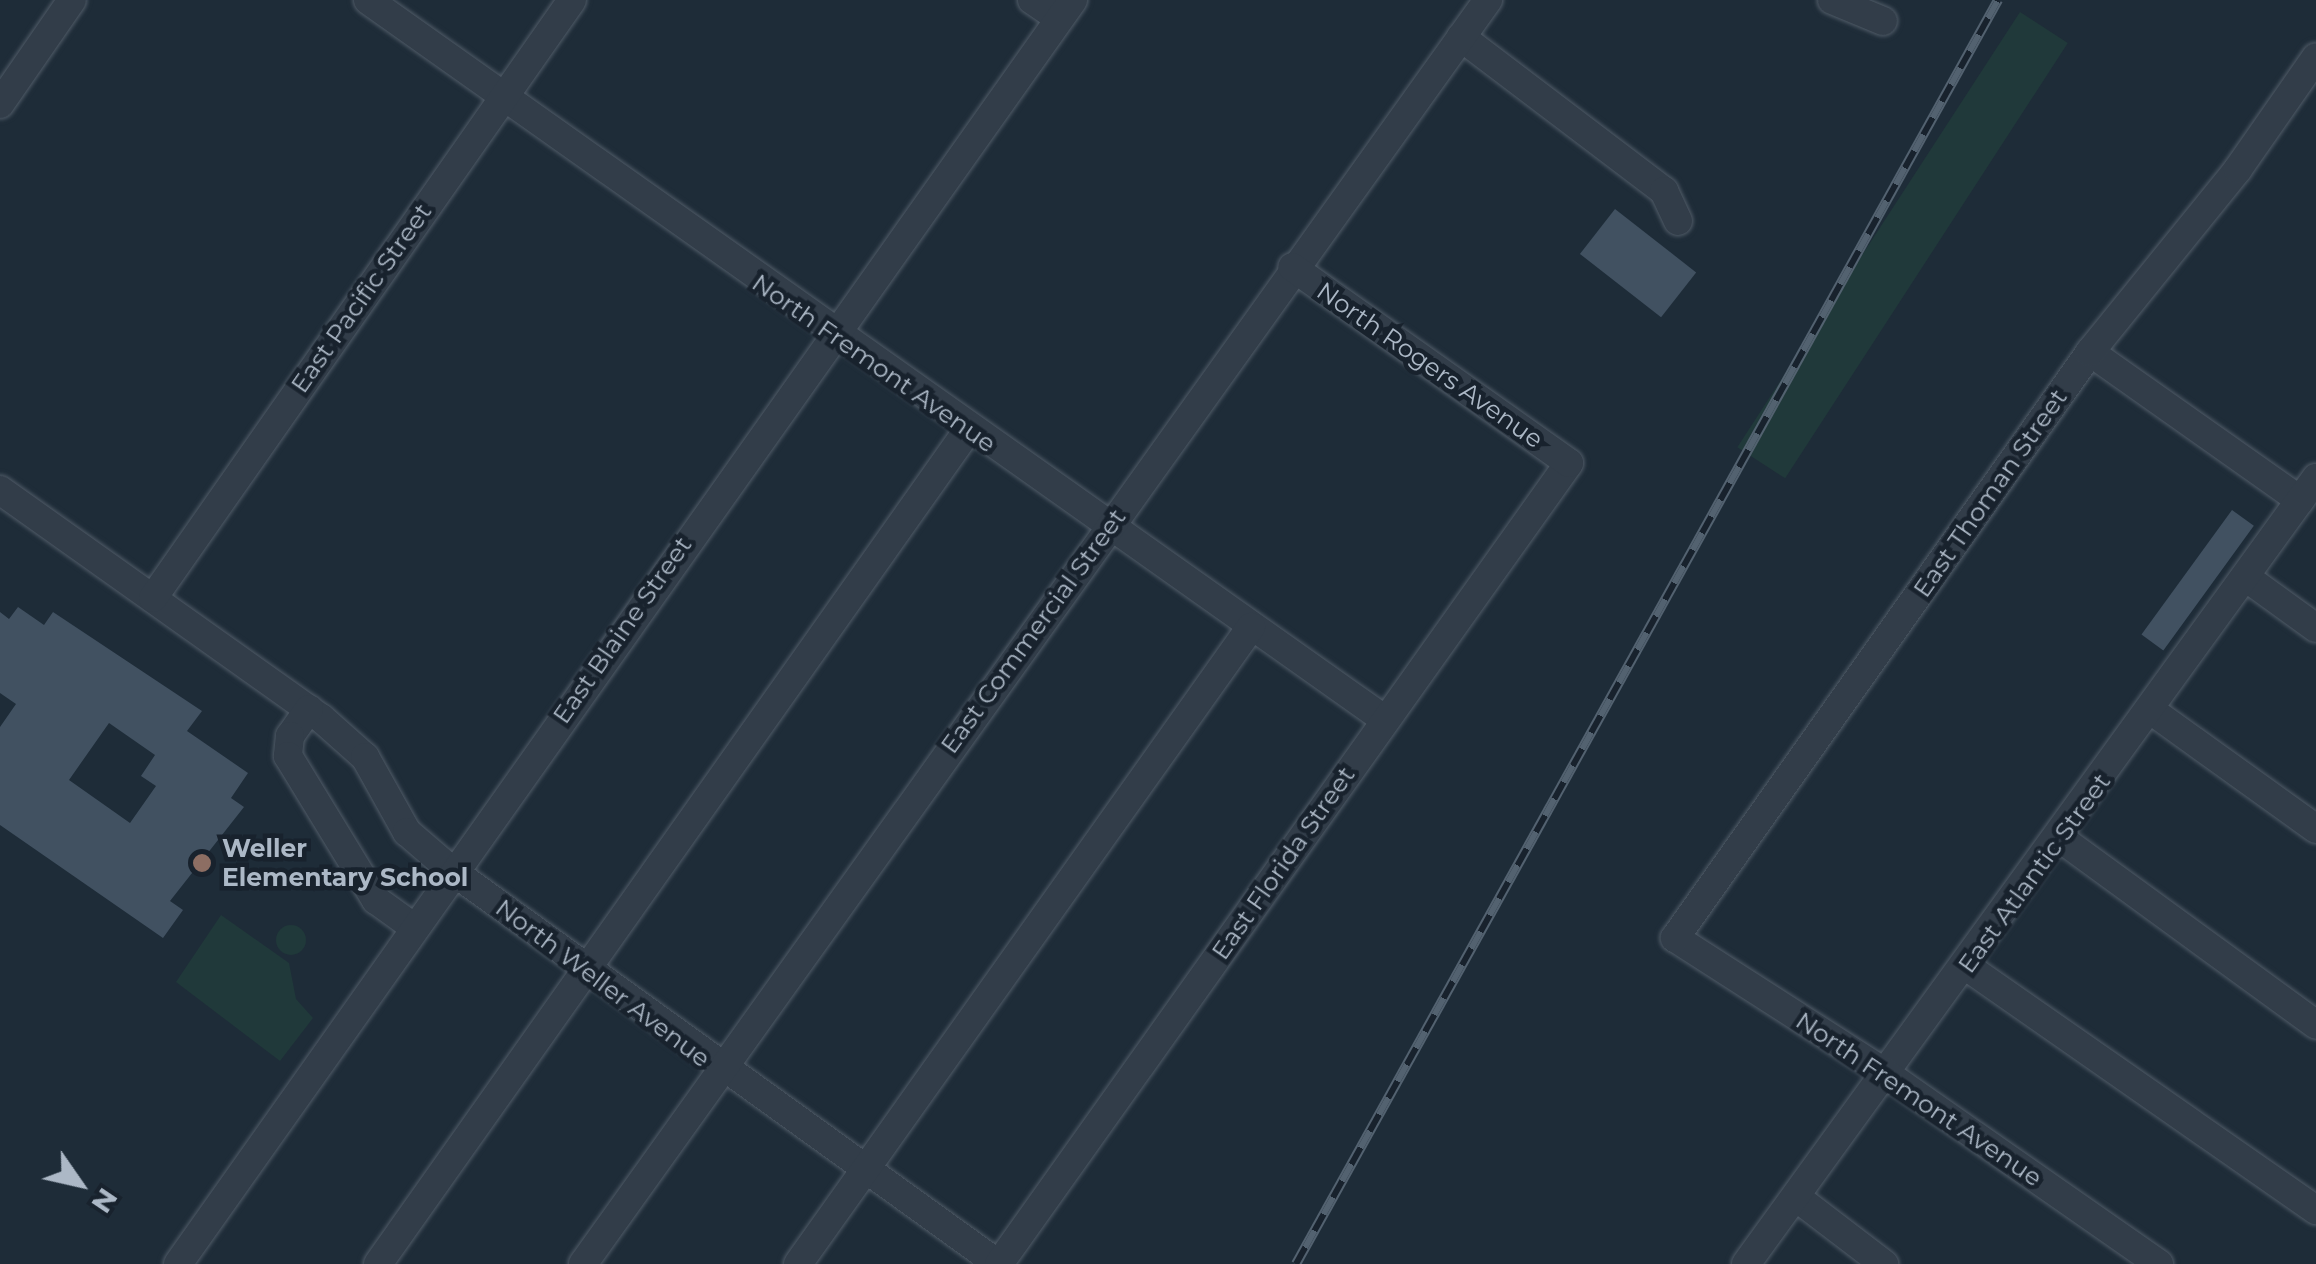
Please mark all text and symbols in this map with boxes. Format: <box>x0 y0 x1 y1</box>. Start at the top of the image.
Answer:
street label: East Pacific Street <box>284 198 438 398</box>
street label: North Fremont Avenue <box>746 267 1002 459</box>
street label: North Rogers Avenue <box>1311 276 1549 454</box>
street label: East Thoman Street <box>1907 383 2073 603</box>
street label: East Commercial Street <box>934 503 1132 759</box>
street label: East Blaine Street <box>546 531 698 729</box>
street label: East Florida Street <box>1205 761 1361 965</box>
street label: East Atlantic Street <box>1951 767 2117 979</box>
place label: Weller Elementary School <box>222 834 468 893</box>
marker: Weller Elementary School <box>191 852 213 874</box>
street label: North Weller Avenue <box>490 892 716 1074</box>
street label: North Fremont Avenue <box>1790 1005 2048 1193</box>
north arrow <box>30 1134 130 1234</box>
text: N <box>84 1182 125 1220</box>

